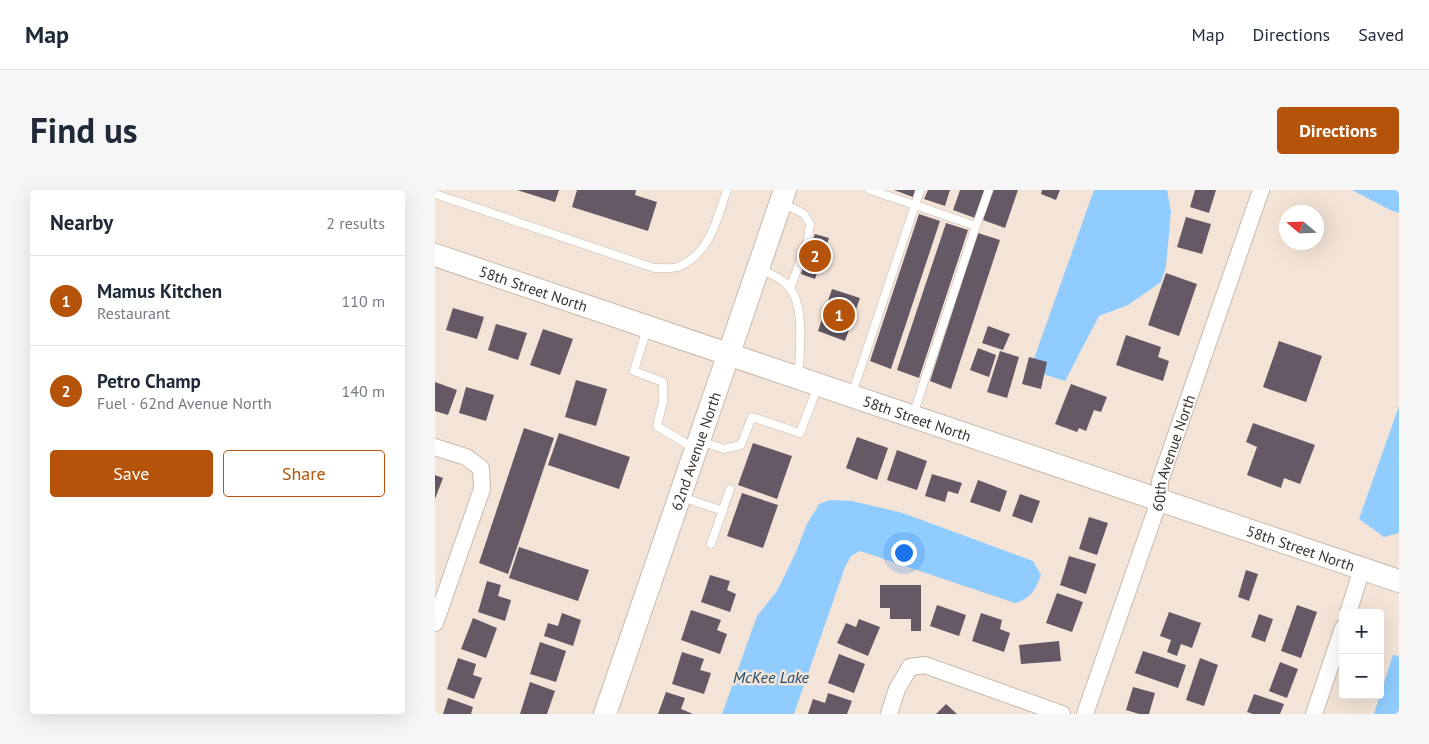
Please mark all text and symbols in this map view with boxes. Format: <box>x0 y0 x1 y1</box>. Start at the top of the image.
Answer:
text: Map <box>25 19 69 50</box>
text: Map <box>1192 23 1224 46</box>
text: Directions <box>1252 23 1330 46</box>
text: Saved <box>1358 23 1404 46</box>
text: Find us <box>30 107 138 153</box>
button: Directions <box>1277 107 1399 154</box>
north arrow <box>1279 205 1324 250</box>
text: Nearby <box>50 209 113 236</box>
text: 2 results <box>326 213 385 233</box>
pin: 2 <box>799 237 831 275</box>
street label: 58th Street North <box>477 261 590 315</box>
text: Mamus Kitchen <box>97 279 222 303</box>
text: 1 <box>61 291 71 311</box>
text: 110 m <box>342 291 385 311</box>
pin: 1 <box>823 296 855 334</box>
text: Restaurant <box>97 303 170 323</box>
text: Petro Champ <box>97 369 201 393</box>
text: 2 <box>61 381 71 401</box>
text: 140 m <box>342 381 385 401</box>
street label: 62nd Avenue North <box>666 389 724 513</box>
street label: 58th Street North <box>861 391 974 445</box>
street label: 60th Avenue North <box>1147 392 1199 514</box>
text: Fuel · 62nd Avenue North <box>97 393 272 413</box>
button: Save <box>50 450 213 497</box>
button: Share <box>223 450 385 497</box>
street label: 58th Street North <box>1244 521 1357 575</box>
your location <box>891 540 917 566</box>
map controls <box>1339 609 1384 699</box>
button: + <box>1339 609 1384 654</box>
button: − <box>1339 654 1384 699</box>
water label: McKee Lake <box>733 667 810 687</box>

